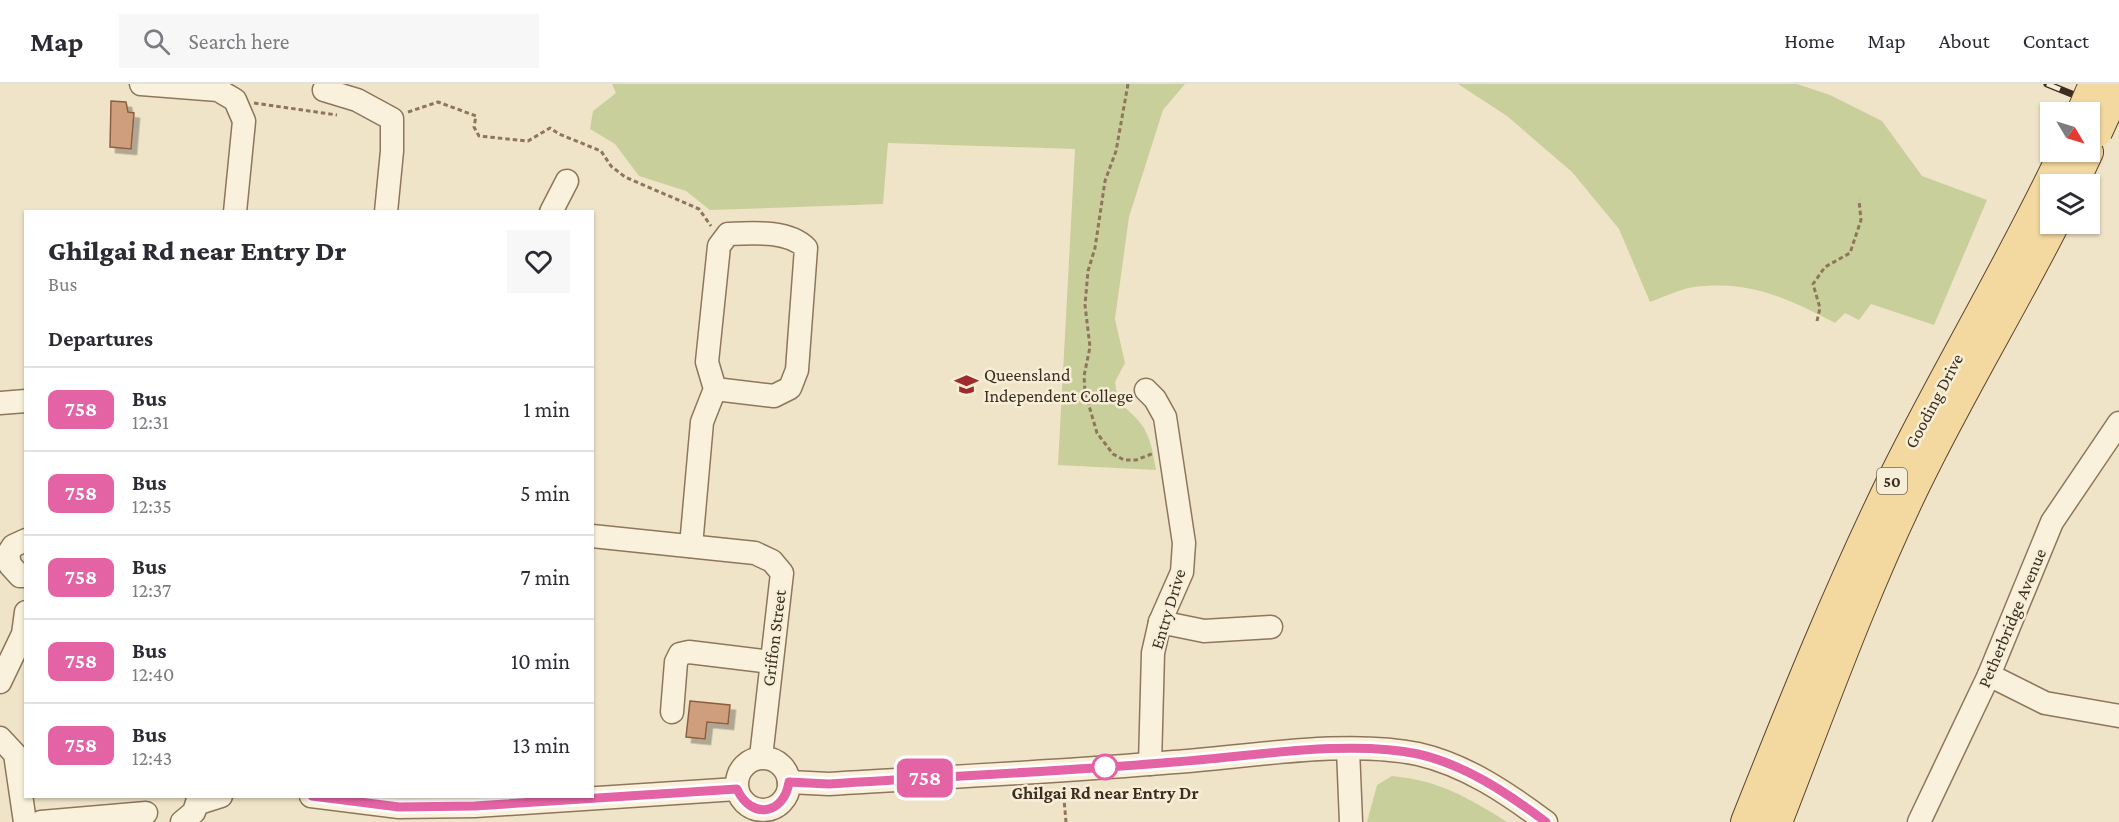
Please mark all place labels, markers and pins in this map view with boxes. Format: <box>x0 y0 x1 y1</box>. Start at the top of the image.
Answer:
place label: Queensland Independent College <box>984 365 1133 406</box>
school or university icon: Queensland Independent College <box>953 372 979 398</box>
marker: Ghilgai Rd near Entry Dr <box>1092 754 1118 780</box>
place label: Ghilgai Rd near Entry Dr <box>1011 783 1199 803</box>

